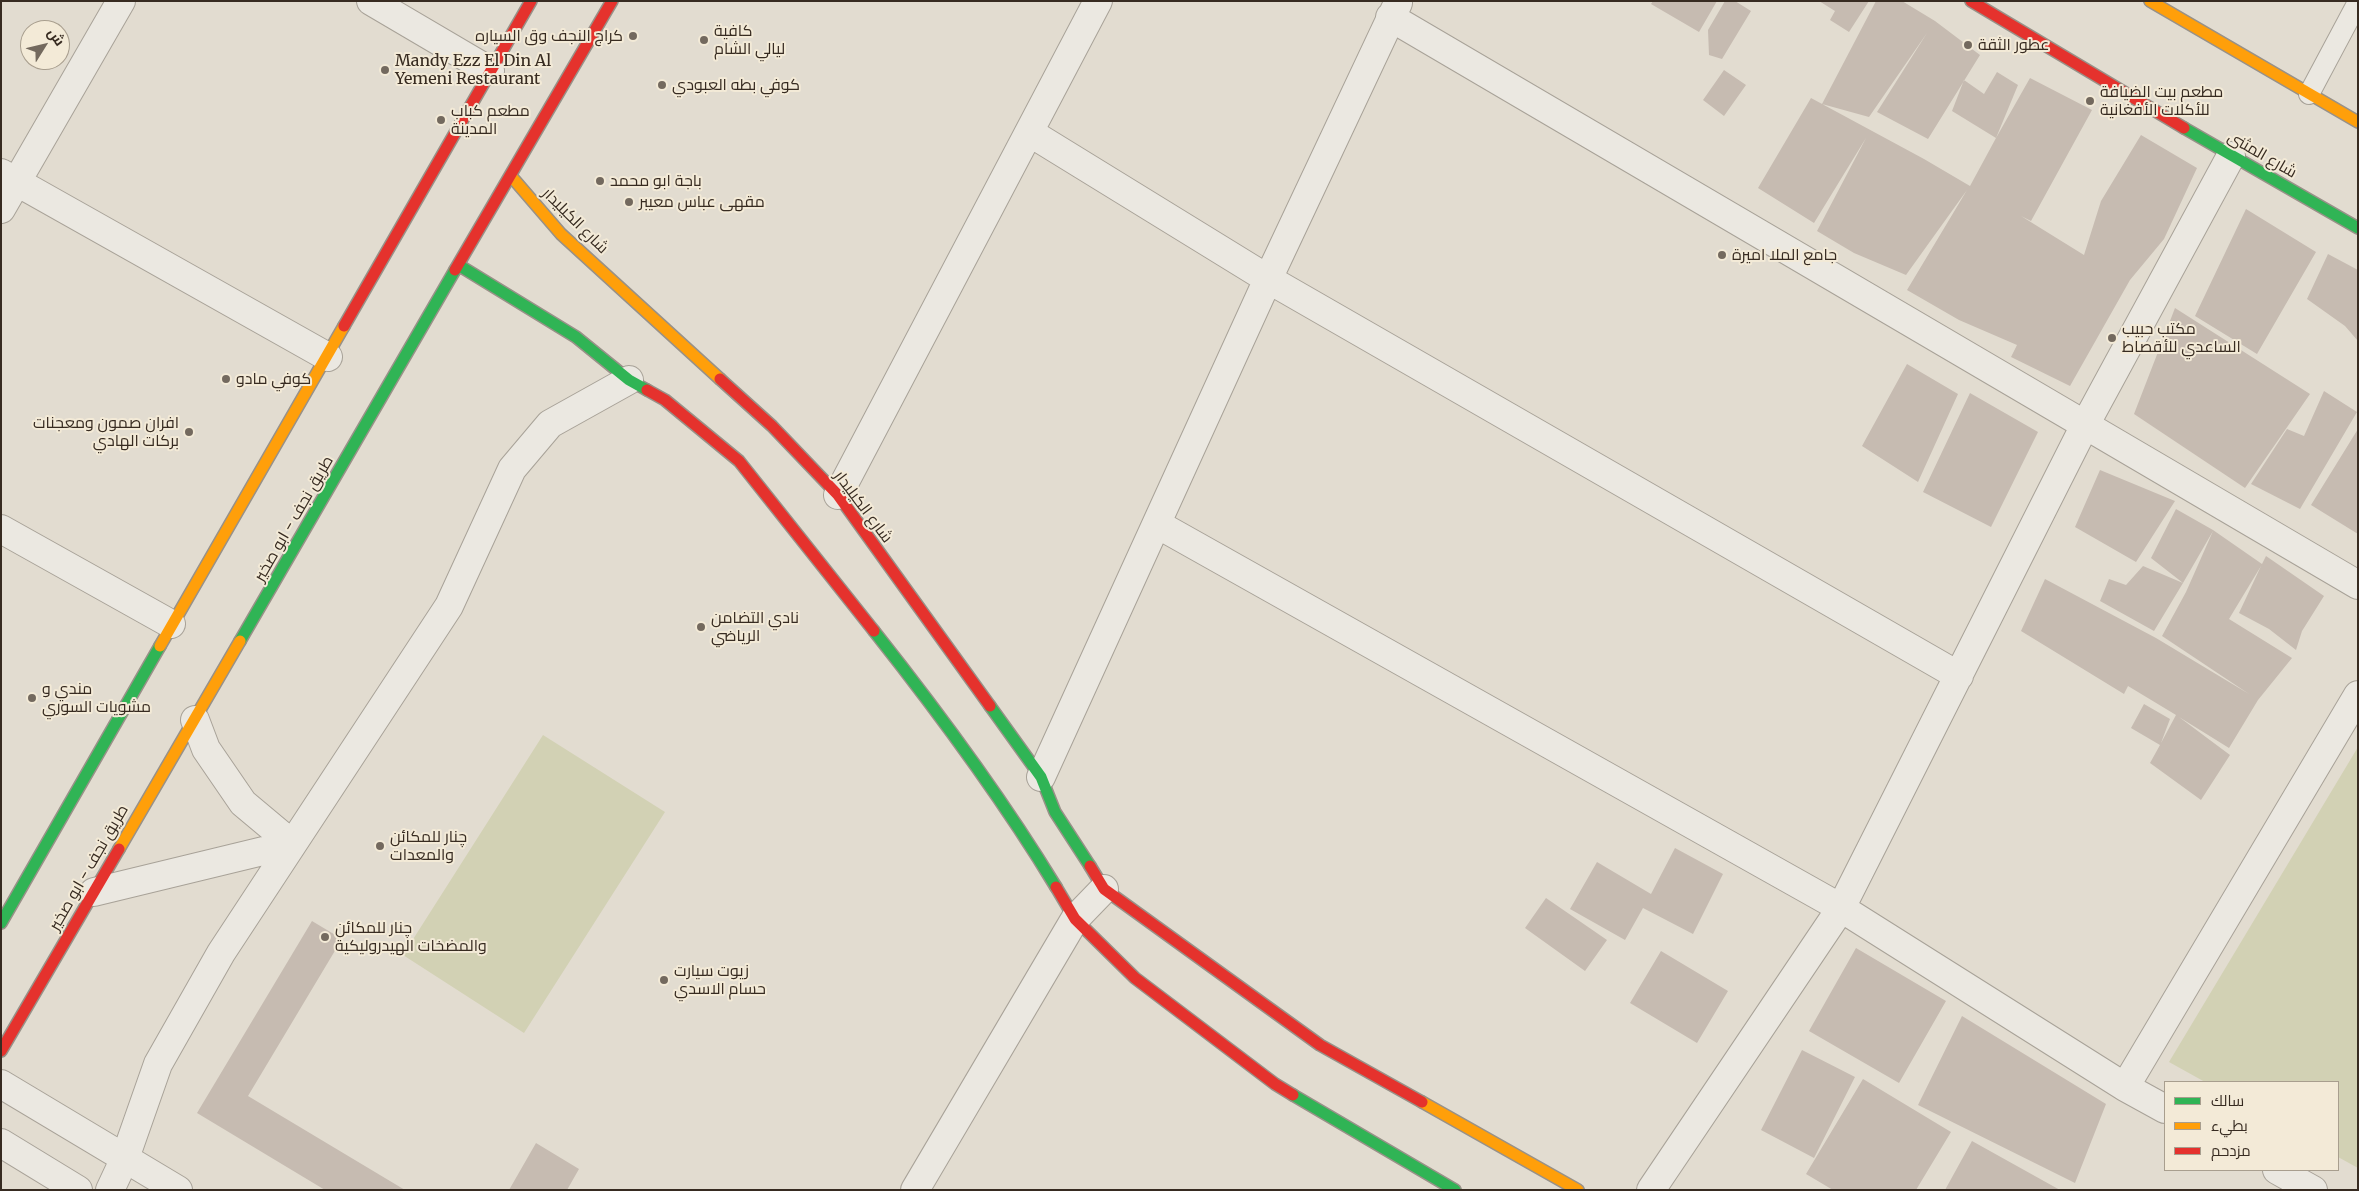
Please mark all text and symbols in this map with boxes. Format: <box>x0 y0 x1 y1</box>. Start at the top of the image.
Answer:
north arrow <box>20 20 70 70</box>
place label: كافية ليالي الشام <box>714 21 785 59</box>
text: ش <box>44 24 69 49</box>
place label: كراج النجف وق السياره <box>475 26 623 46</box>
marker: كراج النجف وق السياره <box>627 30 639 42</box>
marker: كافية ليالي الشام <box>698 34 710 46</box>
place label: عطور الثقة <box>1978 35 2050 55</box>
marker: عطور الثقة <box>1962 39 1974 51</box>
place label: Mandy Ezz El Din Al Yemeni Restaurant <box>395 51 551 89</box>
marker: Mandy Ezz El Din Al Yemeni Restaurant <box>379 64 391 76</box>
place label: كوفي بطه العبودي <box>672 75 800 95</box>
marker: كوفي بطه العبودي <box>656 79 668 91</box>
place label: مطعم بيت الضيافة للأكلات الأفغانية <box>2100 82 2223 120</box>
marker: مطعم بيت الضيافة للأكلات الأفغانية <box>2084 95 2096 107</box>
place label: مطعم كباب المدينة <box>451 101 530 139</box>
marker: مطعم كباب المدينة <box>435 114 447 126</box>
street label: شارع المثنى <box>2224 127 2300 183</box>
place label: باجة ابو محمد <box>610 171 702 191</box>
marker: باجة ابو محمد <box>594 175 606 187</box>
street label: شارع الكيليدار <box>538 184 612 258</box>
place label: مقهى عباس معيبر <box>639 192 765 212</box>
marker: مقهى عباس معيبر <box>623 196 635 208</box>
place label: جامع الملا اميرة <box>1732 245 1837 265</box>
marker: جامع الملا اميرة <box>1716 249 1728 261</box>
place label: مكتب حبيب الساعدي للأقصاط <box>2122 319 2241 357</box>
marker: مكتب حبيب الساعدي للأقصاط <box>2106 332 2118 344</box>
place label: كوفي مادو <box>236 369 311 389</box>
marker: كوفي مادو <box>220 373 232 385</box>
place label: افران صمون ومعجنات بركات الهادي <box>33 413 179 451</box>
marker: افران صمون ومعجنات بركات الهادي <box>183 426 195 438</box>
street label: طريق نجف - ابو صخير <box>250 453 338 585</box>
street label: شارع الكيليدار <box>830 467 896 547</box>
place label: نادي التضامن الرياضي <box>711 608 799 646</box>
marker: نادي التضامن الرياضي <box>695 621 707 633</box>
place label: مندي و مشويات السوري <box>42 679 151 717</box>
marker: مندي و مشويات السوري <box>26 692 38 704</box>
street label: طريق نجف - ابو صخير <box>45 802 133 934</box>
place label: چنار للمكائن والمعدات <box>390 827 467 865</box>
marker: چنار للمكائن والمعدات <box>374 840 386 852</box>
place label: چنار للمكائن والمضخات الهيدروليكية <box>335 918 487 956</box>
marker: چنار للمكائن والمضخات الهيدروليكية <box>319 931 331 943</box>
place label: زيوت سيارت حسام الاسدي <box>674 961 766 999</box>
marker: زيوت سيارت حسام الاسدي <box>658 974 670 986</box>
legend <box>2164 1081 2339 1171</box>
text: سالك <box>2211 1091 2244 1110</box>
text: بطيء <box>2211 1116 2248 1135</box>
text: مزدحم <box>2211 1141 2251 1160</box>

